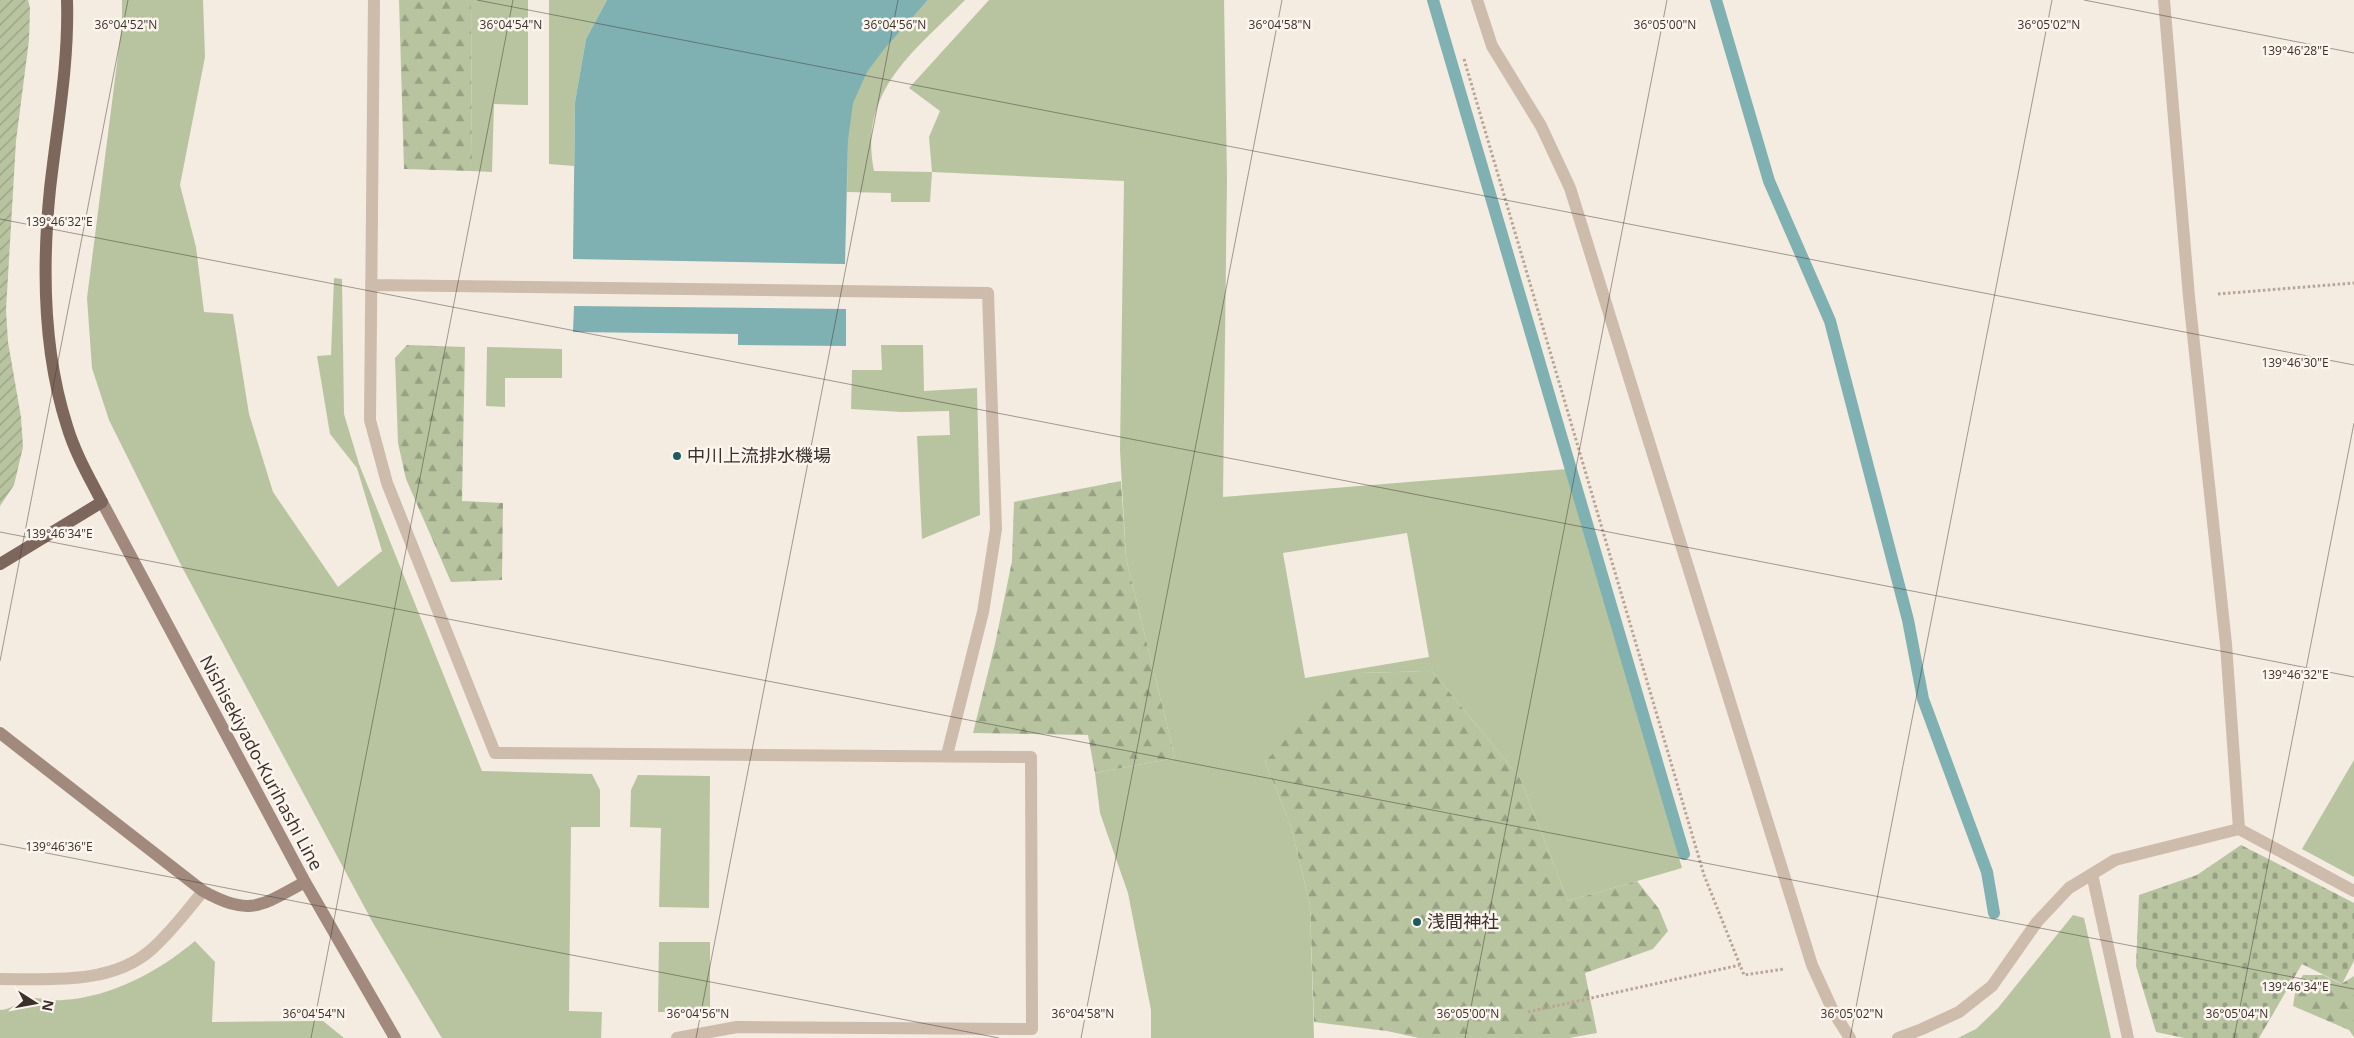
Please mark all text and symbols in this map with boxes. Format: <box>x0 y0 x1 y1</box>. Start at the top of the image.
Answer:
text: 36°04'52"N <box>95 16 157 33</box>
text: 36°04'54"N <box>480 16 542 33</box>
text: 36°04'56"N <box>864 16 926 33</box>
text: 36°04'58"N <box>1249 16 1311 33</box>
text: 36°05'00"N <box>1634 16 1696 33</box>
text: 36°05'02"N <box>2018 16 2080 33</box>
text: 139°46'28"E <box>2261 42 2329 59</box>
text: 139°46'32"E <box>25 213 93 230</box>
text: 139°46'30"E <box>2261 354 2329 371</box>
place label: 中川上流排水機場 <box>687 443 831 467</box>
marker: 中川上流排水機場 <box>671 450 683 462</box>
text: 139°46'34"E <box>25 525 93 542</box>
street label: Nishisekiyado-Kurihashi Line <box>195 651 329 874</box>
text: 139°46'32"E <box>2261 666 2329 683</box>
text: 139°46'36"E <box>25 838 93 855</box>
place label: 浅間神社 <box>1427 909 1499 933</box>
marker: 浅間神社 <box>1411 916 1423 928</box>
north arrow <box>10 978 60 1028</box>
text: 139°46'34"E <box>2261 978 2329 995</box>
text: N <box>38 998 59 1013</box>
text: 36°04'54"N <box>283 1005 345 1022</box>
text: 36°04'56"N <box>667 1005 729 1022</box>
text: 36°04'58"N <box>1052 1005 1114 1022</box>
text: 36°05'00"N <box>1437 1005 1499 1022</box>
text: 36°05'02"N <box>1821 1005 1883 1022</box>
text: 36°05'04"N <box>2206 1005 2268 1022</box>

